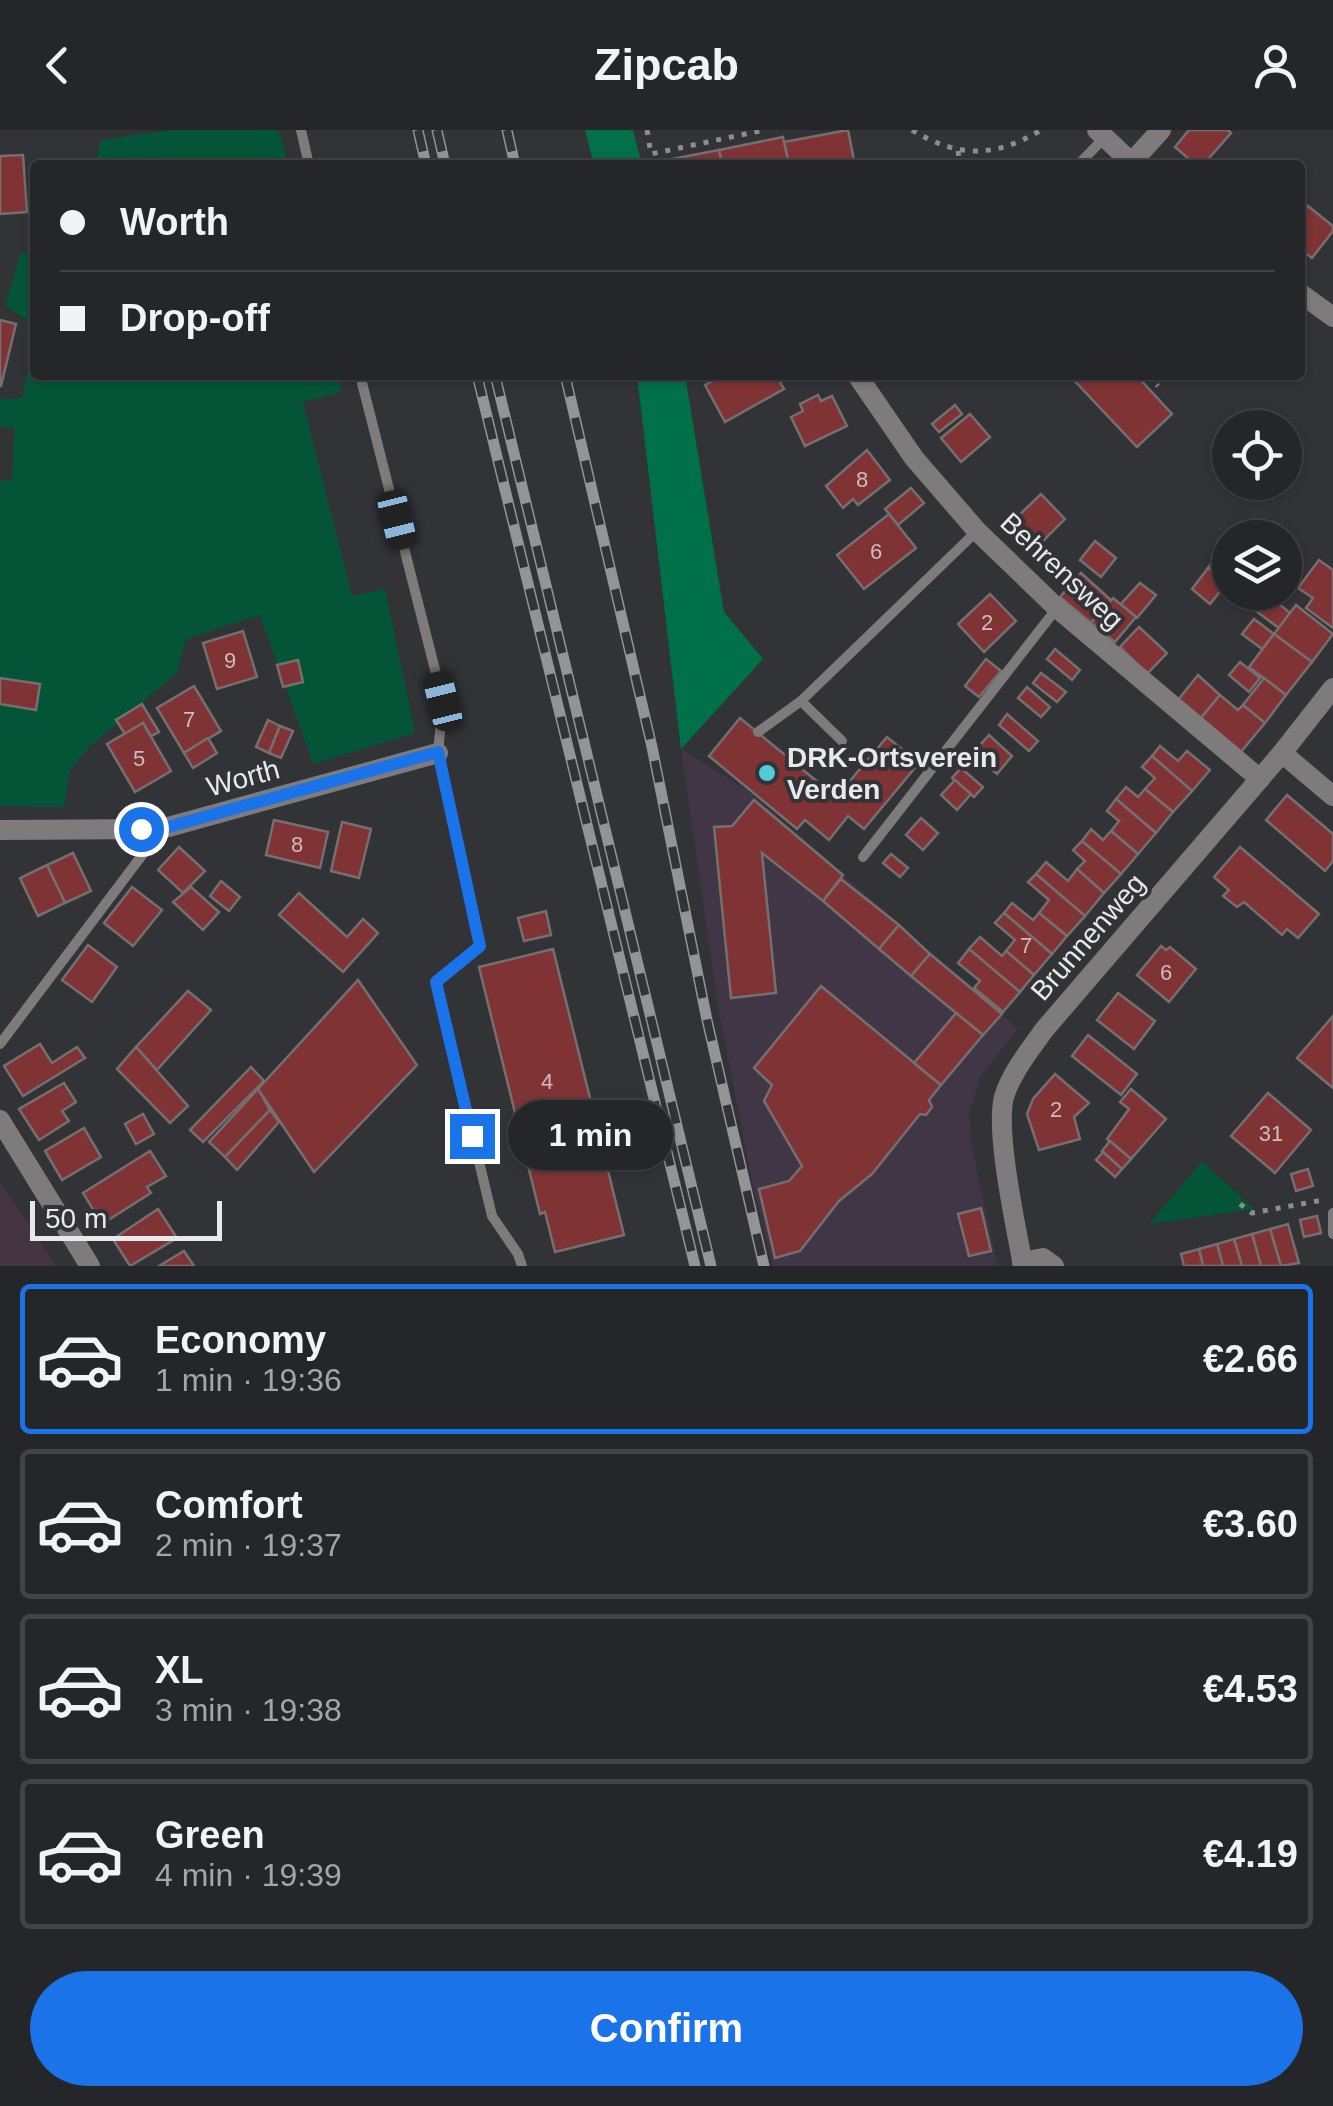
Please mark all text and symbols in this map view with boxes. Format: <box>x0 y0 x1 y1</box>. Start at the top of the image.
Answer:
icon: back <box>30 38 85 93</box>
icon: person <box>1248 38 1303 93</box>
text: Zipcab <box>594 39 739 90</box>
text: Worth <box>120 201 229 243</box>
text: Drop-off <box>120 297 270 339</box>
map controls <box>1212 410 1302 610</box>
button: locate <box>1212 410 1302 500</box>
house number: 8 <box>856 467 868 492</box>
car <box>375 487 419 553</box>
street label: Behrensweg <box>995 507 1129 635</box>
button: layers <box>1212 520 1302 610</box>
house number: 6 <box>870 539 882 564</box>
house number: 2 <box>981 610 993 635</box>
house number: 9 <box>224 648 236 673</box>
car <box>421 668 465 734</box>
house number: 7 <box>183 707 195 732</box>
place label: DRK-Ortsverein Verden <box>787 742 997 805</box>
house number: 5 <box>133 746 145 771</box>
street label: Worth <box>203 753 283 803</box>
marker: DRK-Ortsverein Verden <box>756 762 778 784</box>
route start <box>119 807 164 852</box>
house number: 8 <box>291 832 303 857</box>
street label: Brunnenweg <box>1025 867 1151 1007</box>
house number: 7 <box>1020 933 1032 958</box>
house number: 6 <box>1160 960 1172 985</box>
house number: 4 <box>541 1069 553 1094</box>
house number: 2 <box>1050 1097 1062 1122</box>
callout: 1 min <box>507 1101 672 1171</box>
route end <box>450 1114 495 1159</box>
text: 1 min <box>549 1117 632 1153</box>
house number: 31 <box>1259 1121 1283 1146</box>
scale bar <box>30 1196 222 1240</box>
text: 50 m <box>45 1203 107 1234</box>
icon: car <box>35 1314 125 1404</box>
text: Economy <box>155 1319 326 1361</box>
text: €2.66 <box>1203 1338 1298 1380</box>
text: 1 min · 19:36 <box>155 1362 342 1398</box>
icon: car <box>35 1479 125 1569</box>
text: Comfort <box>155 1484 303 1526</box>
text: €3.60 <box>1203 1503 1298 1545</box>
text: 2 min · 19:37 <box>155 1527 342 1563</box>
icon: car <box>35 1644 125 1734</box>
text: XL <box>155 1649 204 1691</box>
text: €4.53 <box>1203 1668 1298 1710</box>
text: 3 min · 19:38 <box>155 1692 342 1728</box>
icon: car <box>35 1809 125 1899</box>
text: Green <box>155 1814 265 1856</box>
text: €4.19 <box>1203 1833 1298 1875</box>
text: 4 min · 19:39 <box>155 1857 342 1893</box>
button: Confirm <box>30 1971 1303 2086</box>

